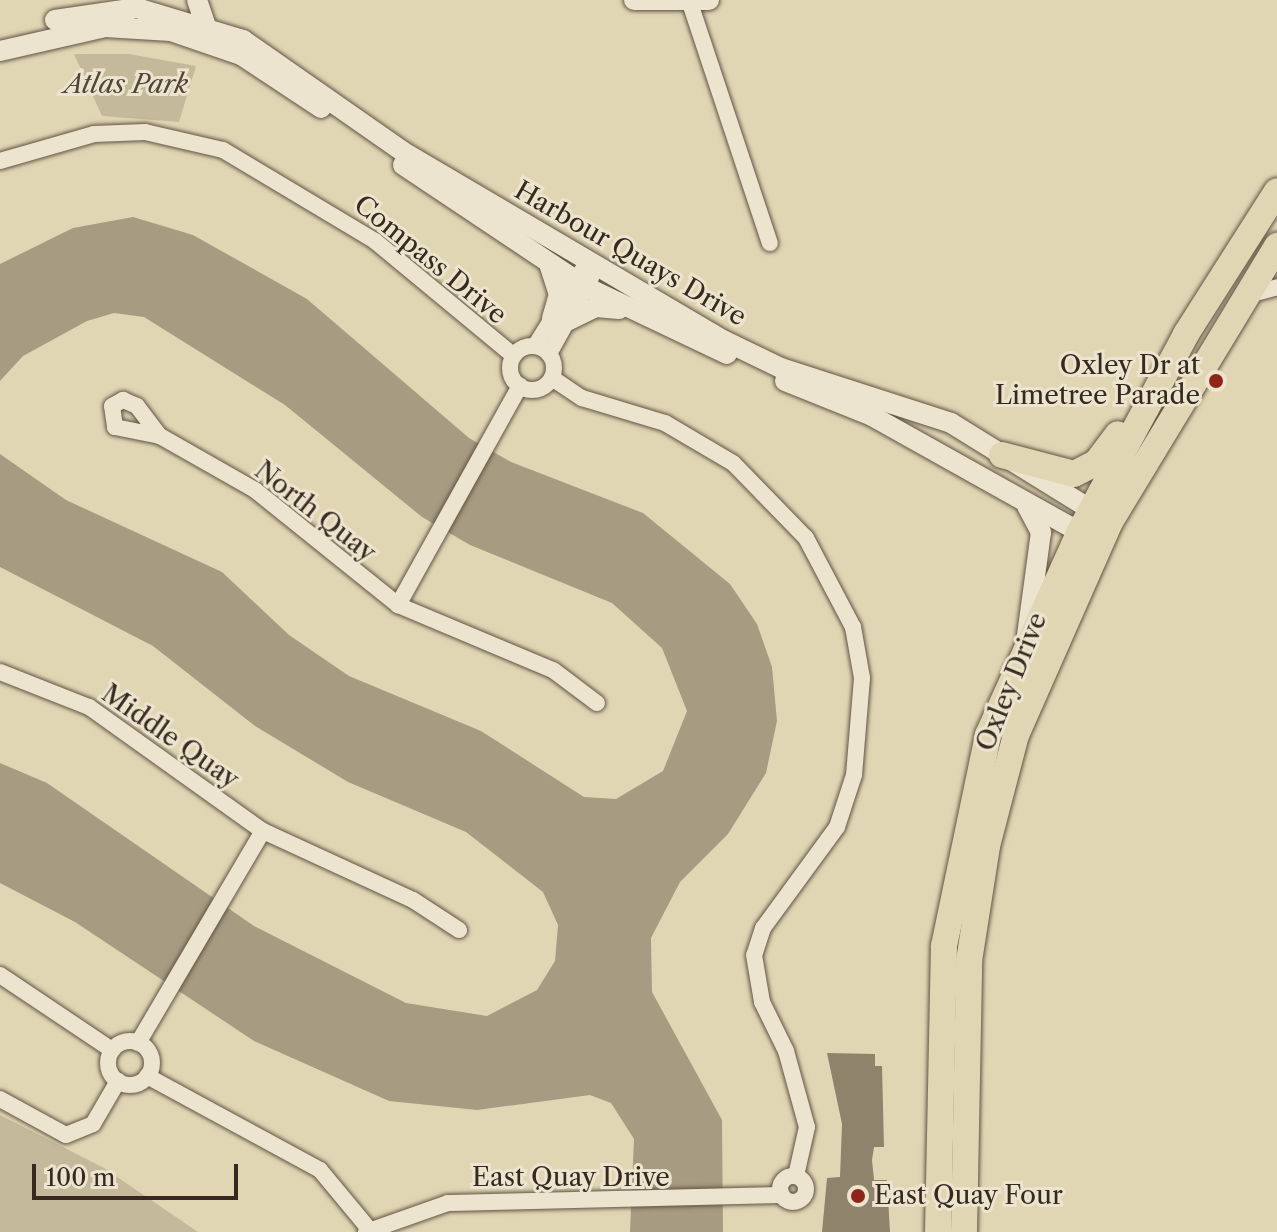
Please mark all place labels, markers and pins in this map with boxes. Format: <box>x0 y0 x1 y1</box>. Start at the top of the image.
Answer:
place label: Oxley Dr at Limetree Parade <box>995 350 1200 412</box>
marker: Oxley Dr at Limetree Parade <box>1207 372 1225 390</box>
place label: East Quay Four <box>874 1180 1064 1212</box>
marker: East Quay Four <box>849 1187 867 1205</box>

